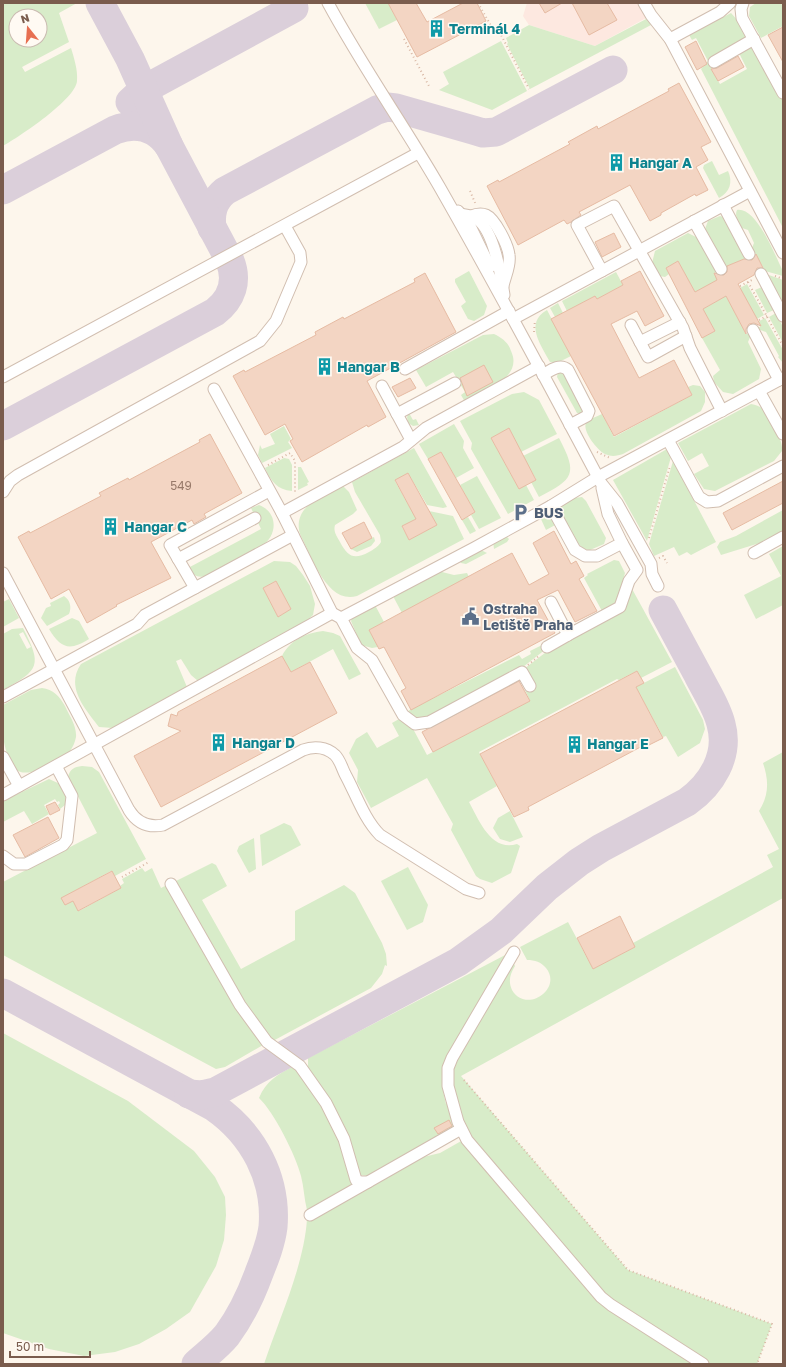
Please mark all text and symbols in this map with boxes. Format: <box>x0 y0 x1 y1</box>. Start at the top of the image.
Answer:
north arrow <box>8 8 48 48</box>
text: N <box>19 11 31 25</box>
building icon: Terminál 4 <box>426 19 446 39</box>
place label: Terminál 4 <box>449 20 521 37</box>
building icon: Hangar A <box>606 153 626 173</box>
place label: Hangar A <box>629 154 692 171</box>
building icon: Hangar B <box>314 357 334 377</box>
place label: Hangar B <box>337 358 400 375</box>
house number: 549 <box>170 478 192 493</box>
parking icon: BUS <box>511 503 531 523</box>
place label: BUS <box>534 504 563 521</box>
building icon: Hangar C <box>101 517 121 537</box>
place label: Hangar C <box>124 518 187 535</box>
place label: Ostraha Letiště Praha <box>483 600 573 633</box>
public building icon: Ostraha Letiště Praha <box>460 607 480 627</box>
building icon: Hangar D <box>209 733 229 753</box>
place label: Hangar D <box>232 734 295 751</box>
building icon: Hangar E <box>564 734 584 754</box>
place label: Hangar E <box>587 735 649 752</box>
scale bar <box>10 1333 90 1359</box>
text: 50 m <box>16 1339 44 1354</box>

